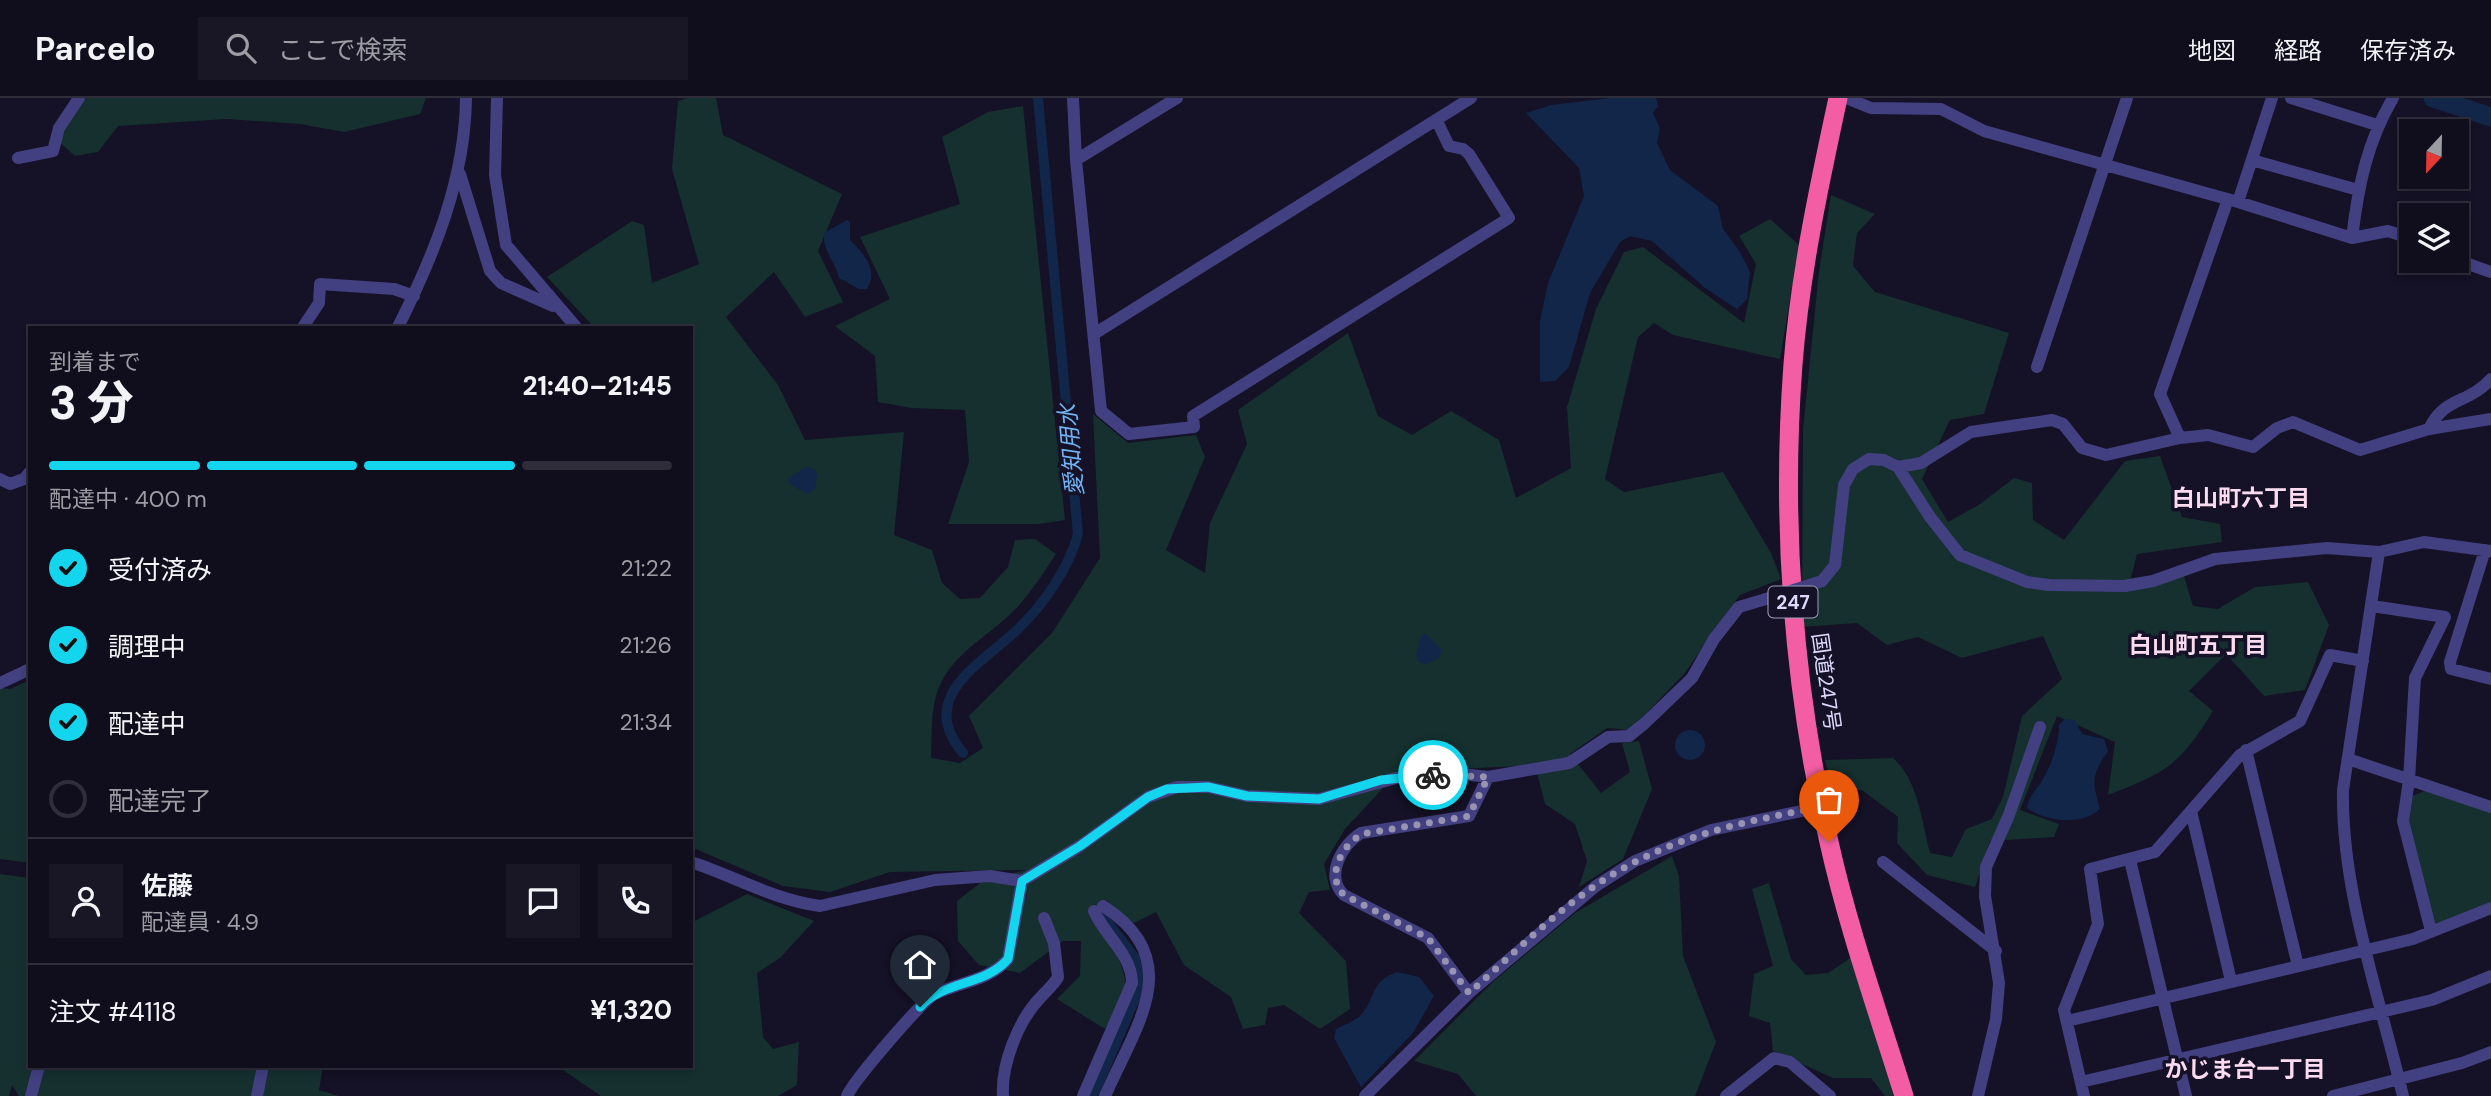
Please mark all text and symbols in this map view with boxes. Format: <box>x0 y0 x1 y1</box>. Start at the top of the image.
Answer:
search box <box>198 17 688 80</box>
text: Parcelo <box>35 27 156 70</box>
icon: search <box>222 29 260 67</box>
text: ここで検索 <box>278 33 408 67</box>
text: 地図 <box>2188 35 2236 66</box>
text: 経路 <box>2274 35 2322 66</box>
text: 保存済み <box>2360 35 2456 66</box>
north arrow <box>2399 119 2469 189</box>
map controls <box>2399 119 2469 273</box>
button: layers <box>2399 203 2469 273</box>
text: 到着まで <box>49 347 141 377</box>
text: 21:40–21:45 <box>522 369 672 403</box>
text: 3 分 <box>49 373 133 433</box>
water label: 愛知用水 <box>1052 400 1090 497</box>
district label: 白山町六丁目 <box>2172 483 2310 513</box>
text: 配達中 · 400 m <box>49 484 207 514</box>
icon: check <box>49 549 87 587</box>
text: 受付済み <box>108 553 212 587</box>
text: 21:22 <box>620 553 672 583</box>
road number: 247 <box>1769 587 1818 618</box>
icon: check <box>49 626 87 664</box>
text: 調理中 <box>108 630 186 664</box>
text: 21:26 <box>619 630 672 660</box>
district label: 白山町五丁目 <box>2129 630 2267 660</box>
street label: 国道247号 <box>1805 631 1847 733</box>
icon: check <box>49 703 87 741</box>
text: 配達中 <box>108 707 186 741</box>
text: 21:34 <box>619 707 672 737</box>
courier <box>1398 740 1468 810</box>
icon: bike <box>1414 756 1452 794</box>
pin <box>1799 770 1859 842</box>
icon: bag <box>1810 781 1848 819</box>
text: 配達完了 <box>108 784 212 818</box>
button: person <box>49 864 123 938</box>
button: chat <box>506 864 580 938</box>
button: phone <box>598 864 672 938</box>
text: 佐藤 <box>141 869 193 903</box>
text: 配達員 · 4.9 <box>141 907 259 937</box>
pin <box>890 935 950 1007</box>
icon: home <box>901 946 939 984</box>
text: ¥1,320 <box>590 993 672 1027</box>
text: 注文 #4118 <box>49 995 177 1029</box>
district label: かじま台一丁目 <box>2165 1054 2326 1084</box>

